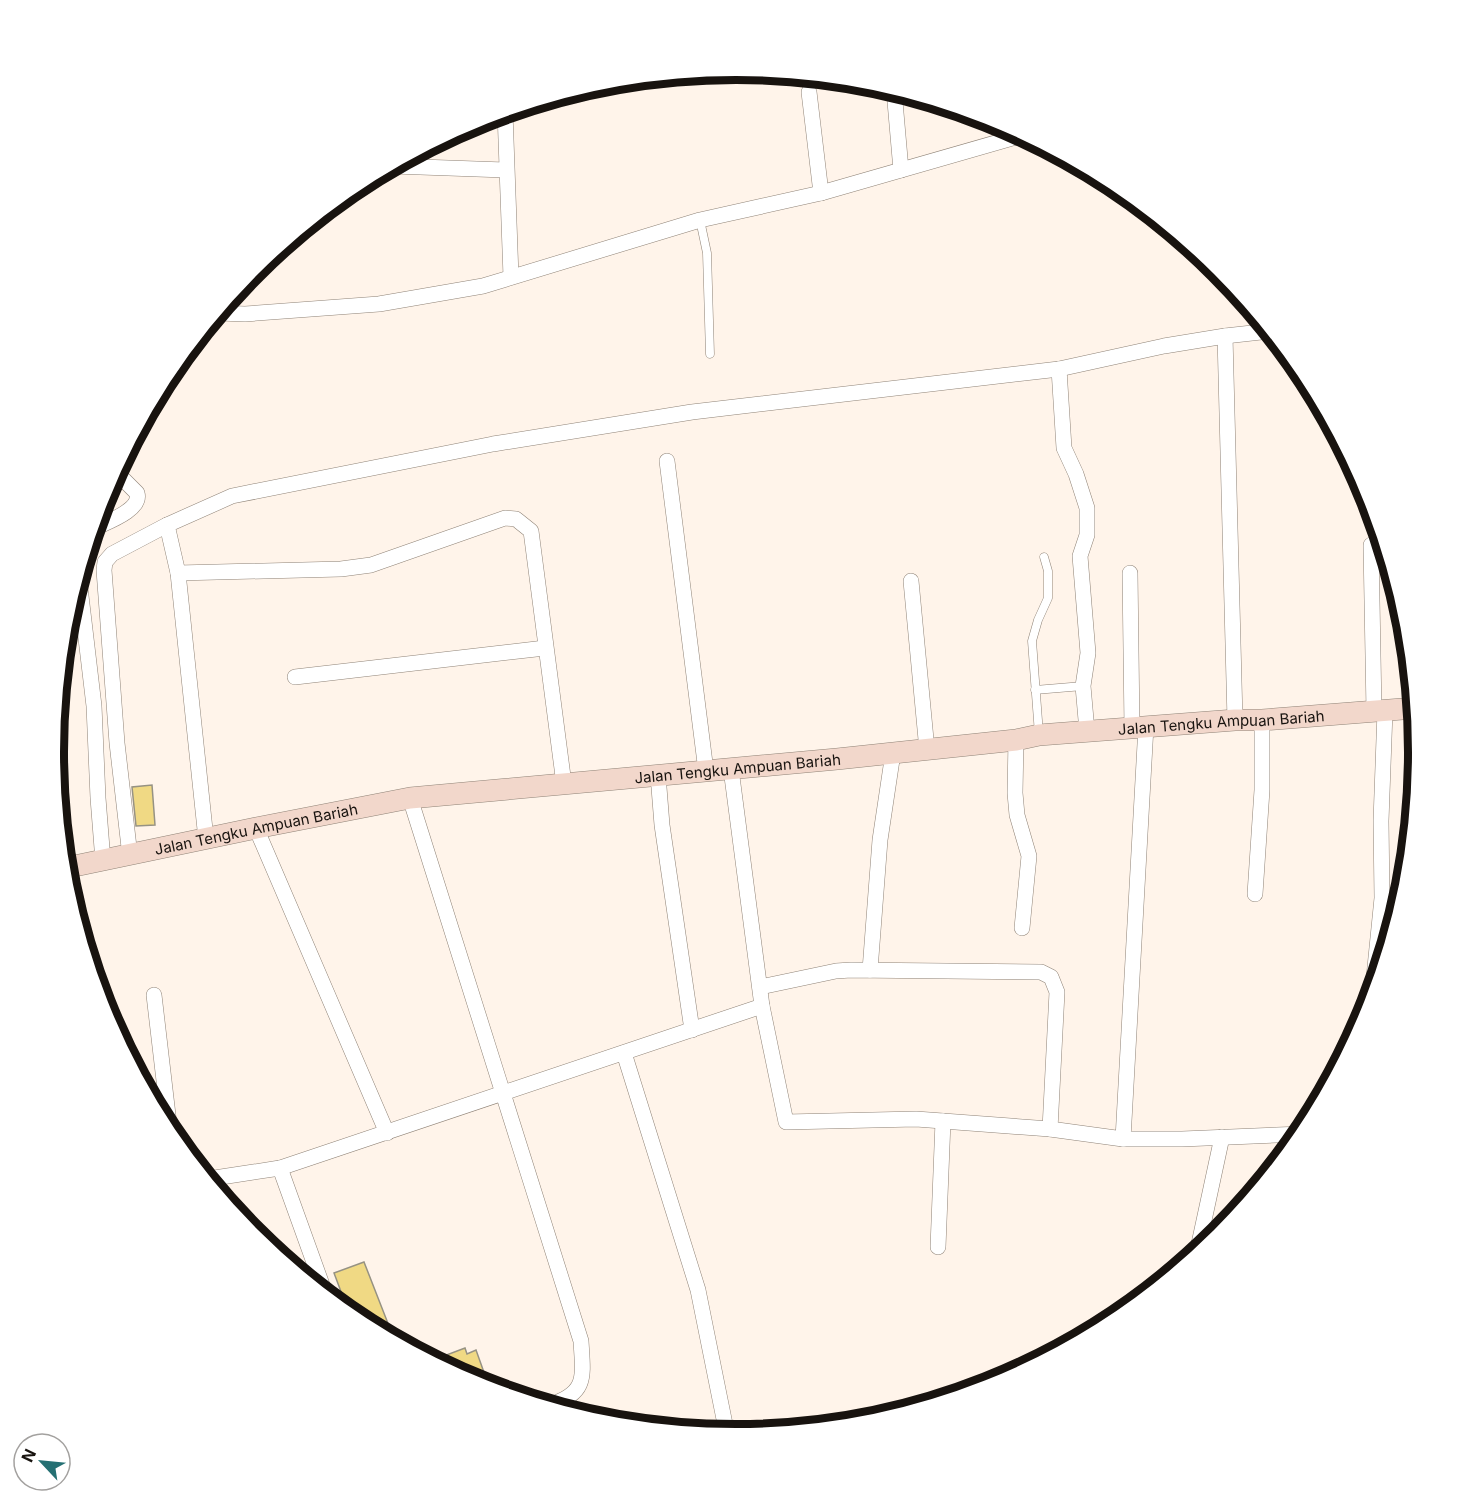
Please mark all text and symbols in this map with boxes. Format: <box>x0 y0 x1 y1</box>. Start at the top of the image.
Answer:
street label: Jalan Tengku Ampuan Bariah <box>1117 706 1325 738</box>
street label: Jalan Tengku Ampuan Bariah <box>634 749 842 787</box>
street label: Jalan Tengku Ampuan Bariah <box>153 799 359 859</box>
north arrow <box>12 1432 72 1492</box>
text: N <box>17 1446 40 1465</box>

